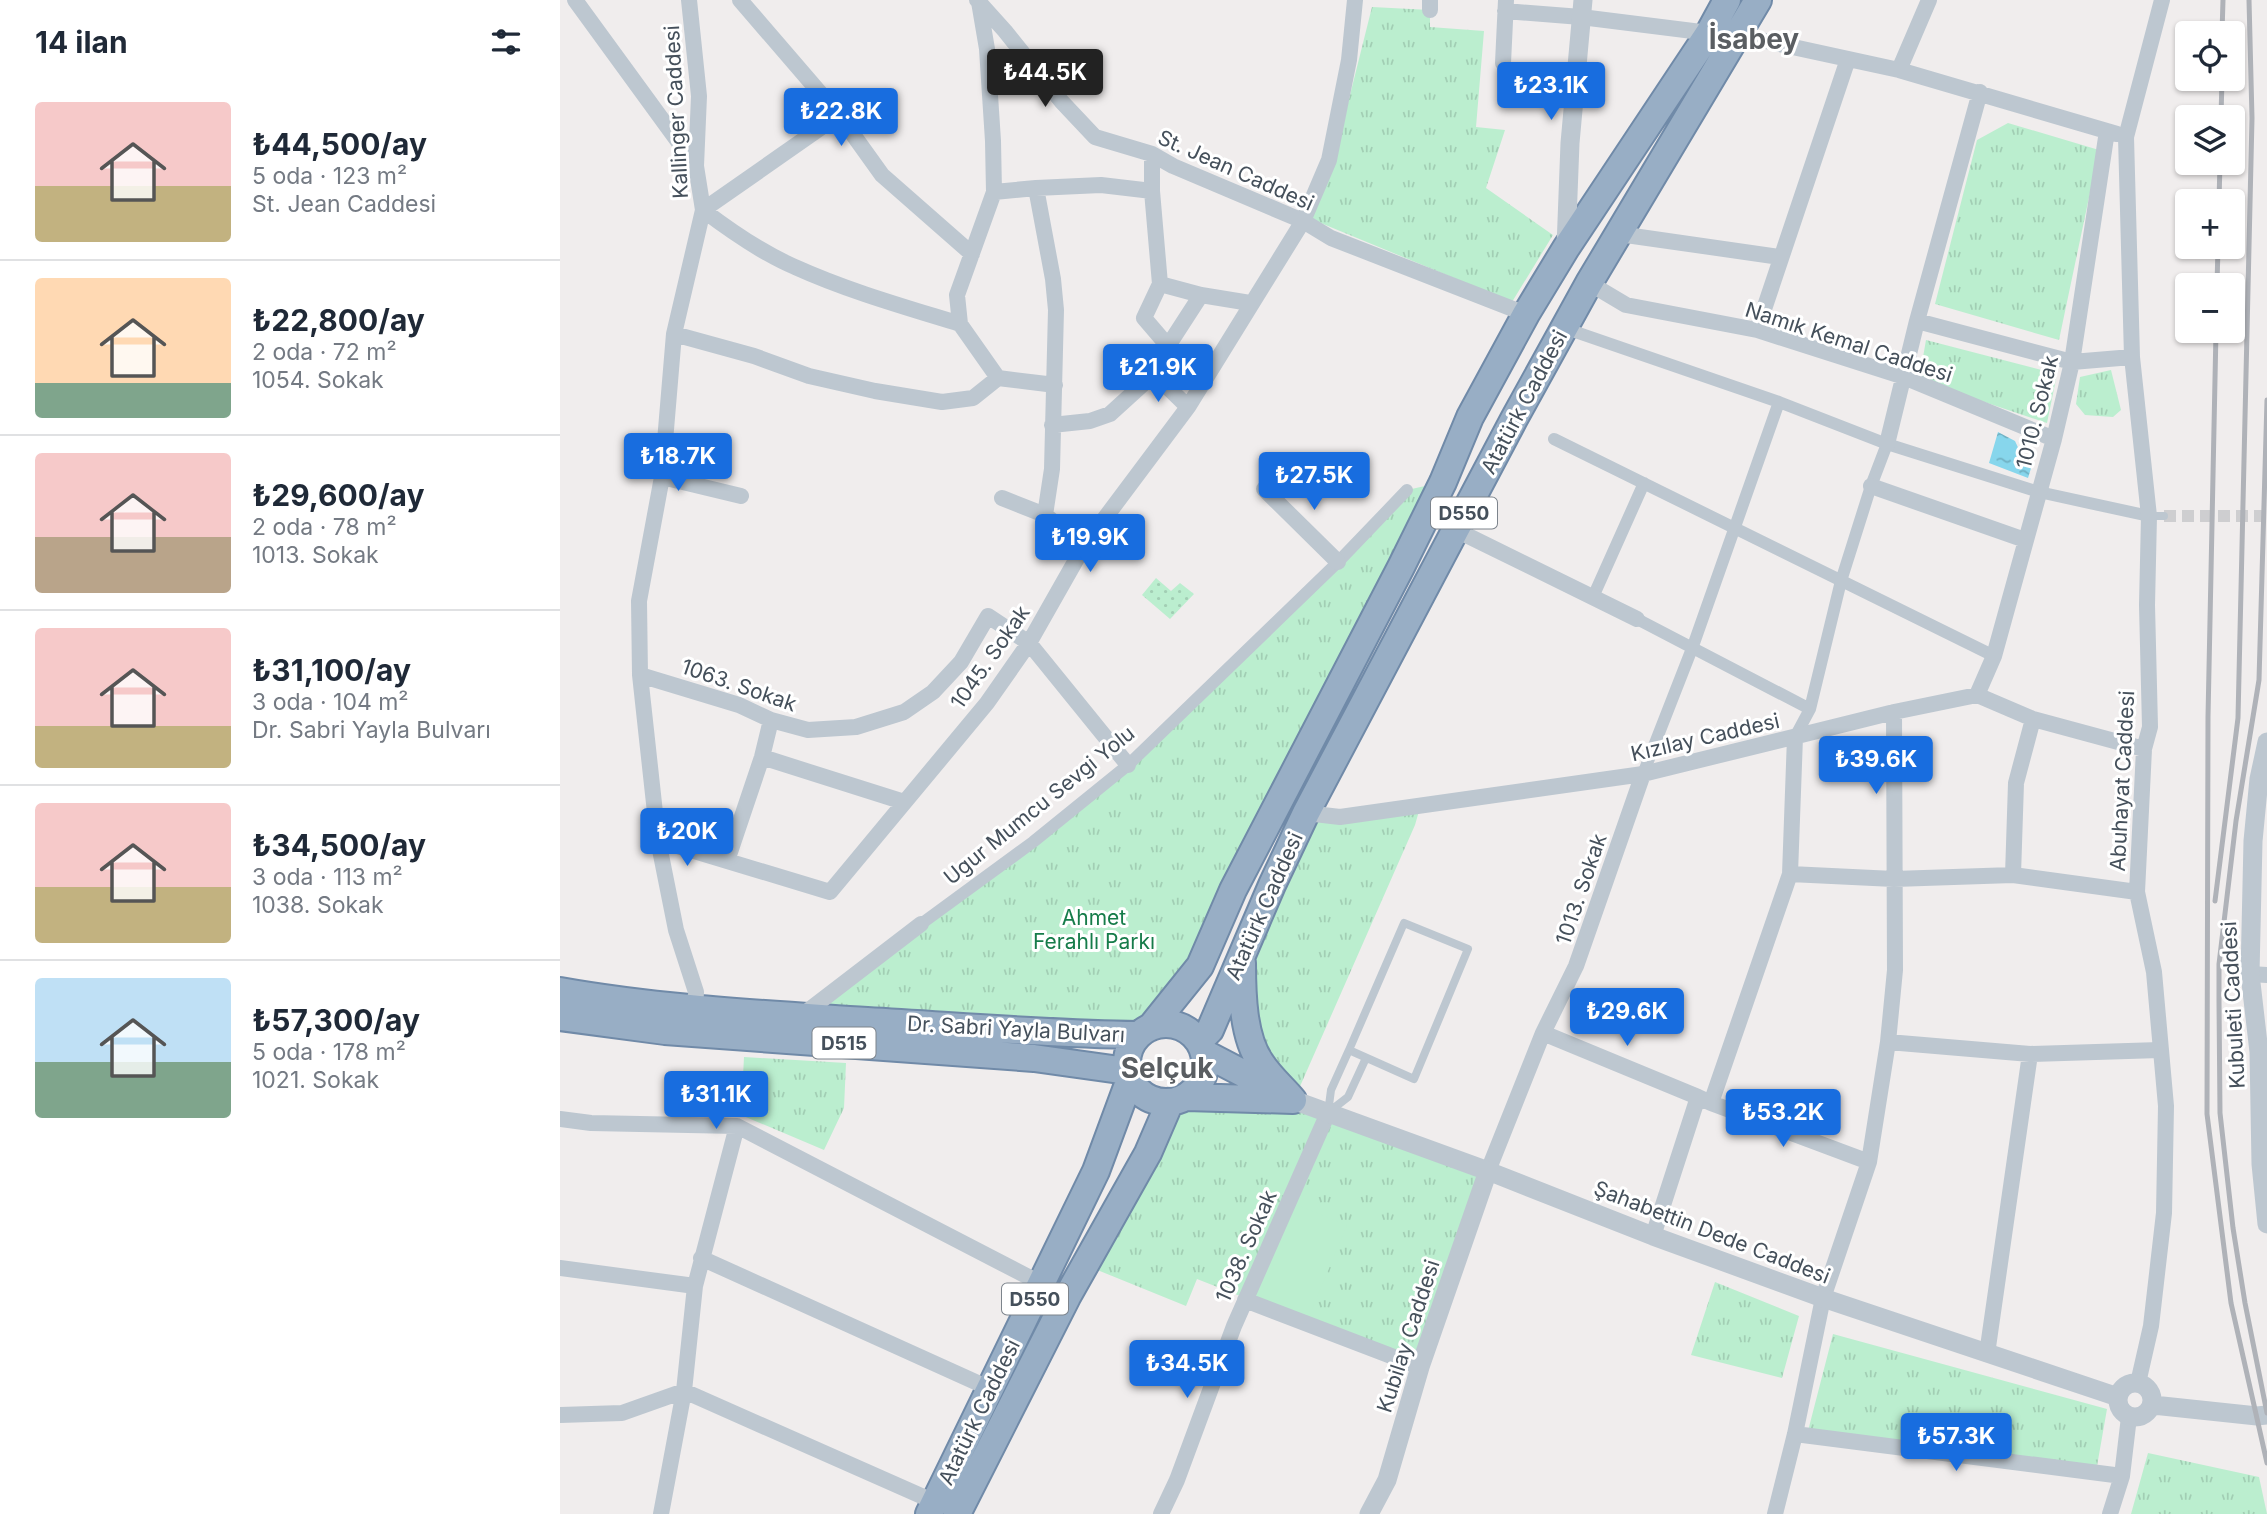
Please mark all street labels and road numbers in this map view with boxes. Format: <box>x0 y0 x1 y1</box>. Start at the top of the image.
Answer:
street label: Kallinger Caddesi <box>659 25 693 199</box>
street label: St. Jean Caddesi <box>1154 124 1318 216</box>
street label: Namık Kemal Caddesi <box>1742 297 1956 387</box>
street label: Atatürk Caddesi <box>1476 326 1572 478</box>
street label: 1010. Sokak <box>2011 352 2063 471</box>
road number: D550 <box>1431 498 1497 528</box>
street label: 1045. Sokak <box>945 600 1035 713</box>
street label: 1063. Sokak <box>678 654 800 717</box>
street label: Abuhayat Caddesi <box>2105 690 2139 872</box>
street label: Kızılay Caddesi <box>1628 708 1782 766</box>
street label: Ugur Mumcu Sevgi Yolu <box>939 720 1139 890</box>
street label: Atatürk Caddesi <box>1220 828 1308 984</box>
street label: 1013. Sokak <box>1550 830 1612 948</box>
street label: Kubuleti Caddesi <box>2216 921 2250 1089</box>
street label: Dr. Sabri Yayla Bulvarı <box>906 1011 1126 1047</box>
road number: D515 <box>812 1028 876 1058</box>
street label: Şahabettin Dede Caddesi <box>1590 1175 1834 1289</box>
street label: 1038. Sokak <box>1210 1186 1282 1306</box>
street label: Kubilay Caddesi <box>1371 1256 1445 1416</box>
road number: D550 <box>1002 1284 1068 1315</box>
street label: Atatürk Caddesi <box>933 1335 1025 1489</box>

